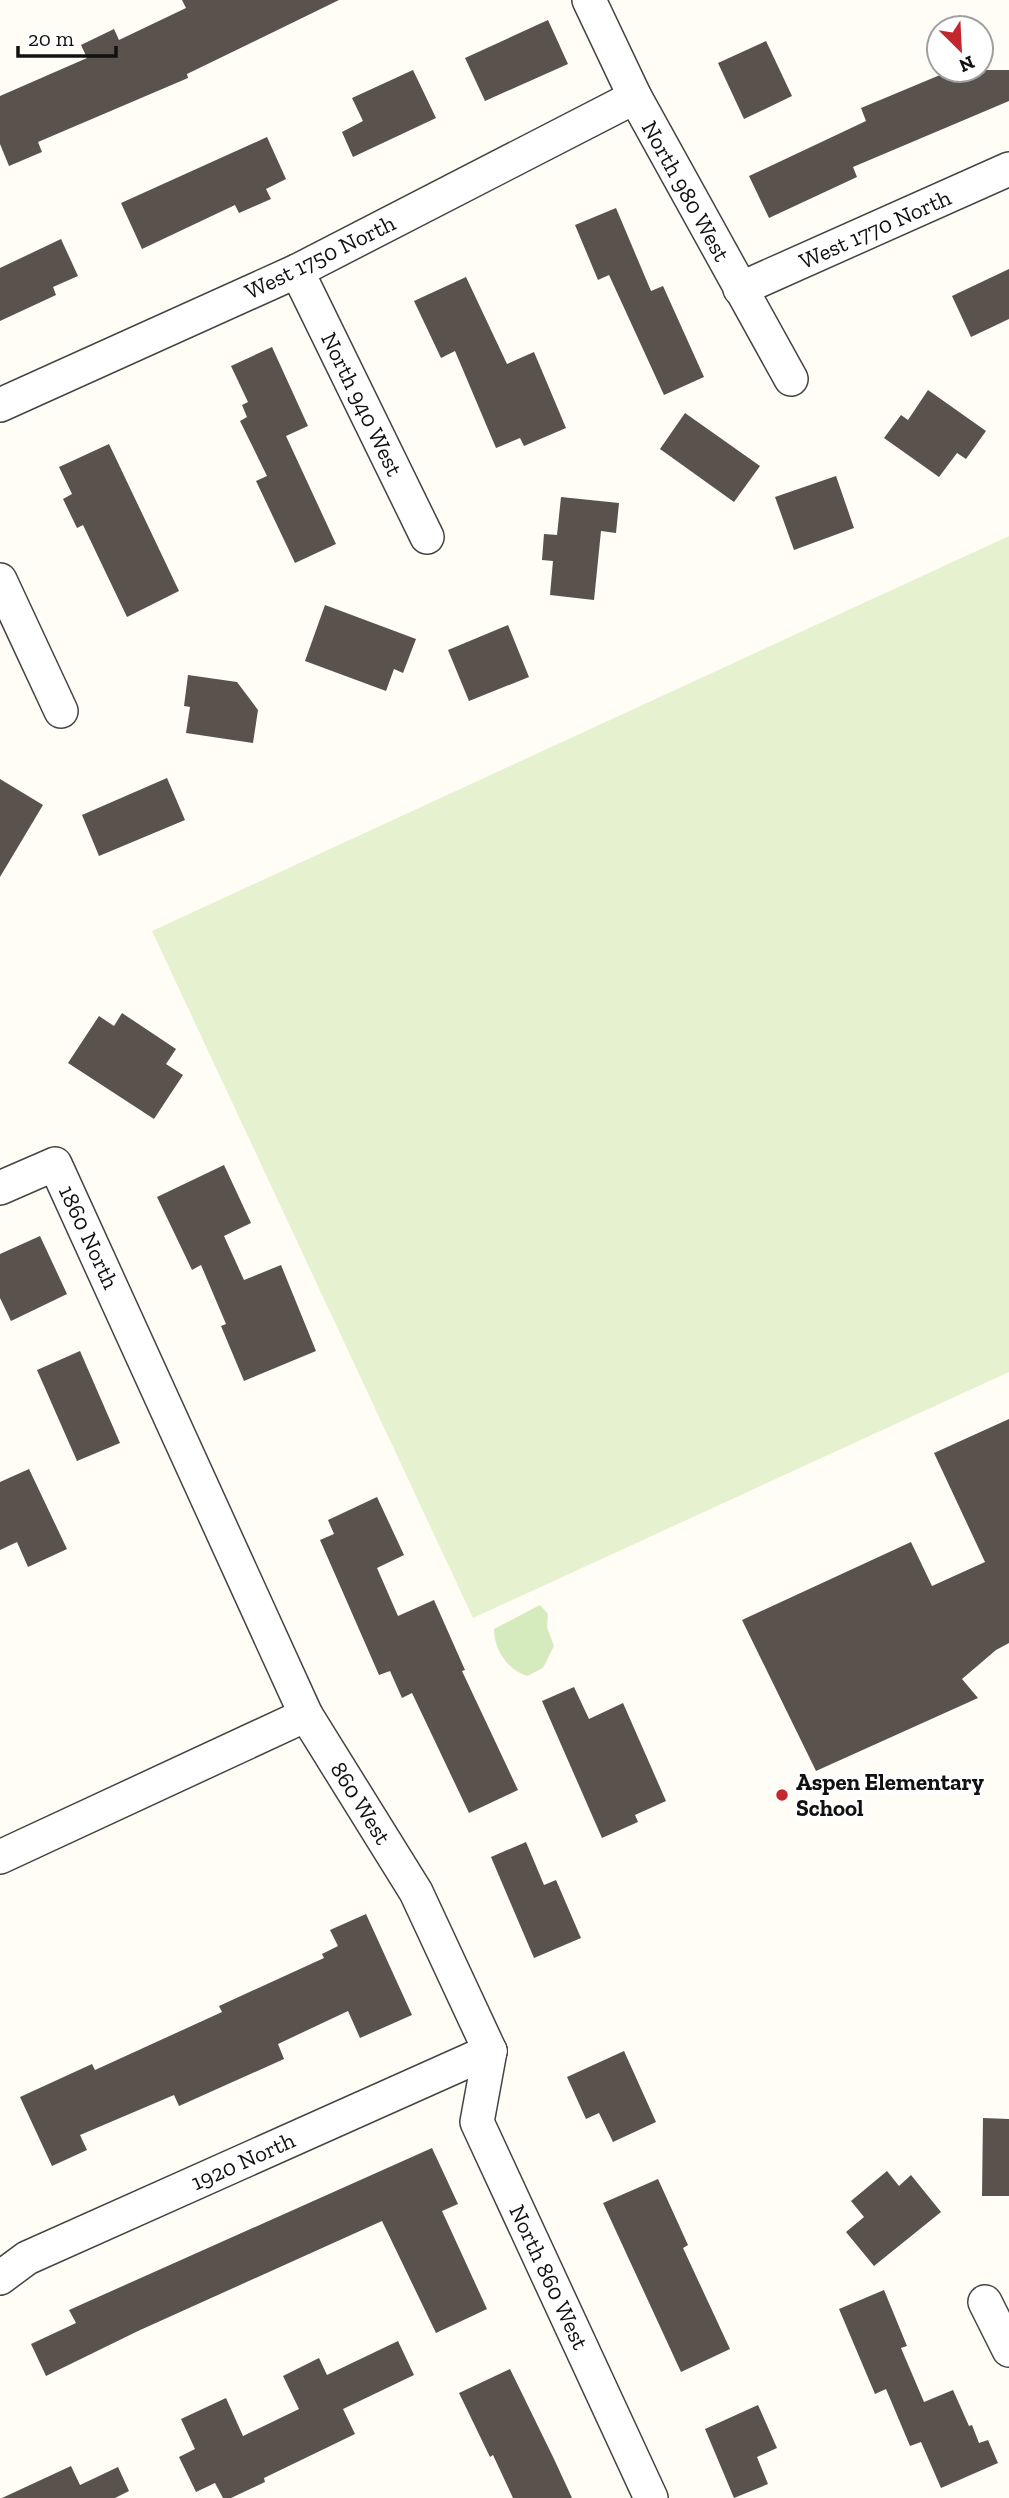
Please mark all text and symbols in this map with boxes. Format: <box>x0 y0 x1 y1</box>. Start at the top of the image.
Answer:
scale bar <box>18 14 116 58</box>
north arrow <box>925 14 995 84</box>
text: 20 m <box>28 26 74 51</box>
text: N <box>955 51 978 78</box>
street label: North 980 West <box>636 116 736 267</box>
street label: West 1770 North <box>795 183 955 275</box>
street label: West 1750 North <box>240 208 400 306</box>
street label: North 940 West <box>315 328 409 481</box>
street label: 1860 North <box>53 1181 125 1293</box>
street label: 860 West <box>325 1757 398 1850</box>
place label: Aspen Elementary School <box>796 1768 985 1822</box>
marker: Aspen Elementary School <box>774 1787 790 1803</box>
street label: 1920 North <box>187 2126 299 2196</box>
street label: North 860 West <box>503 2200 595 2354</box>

